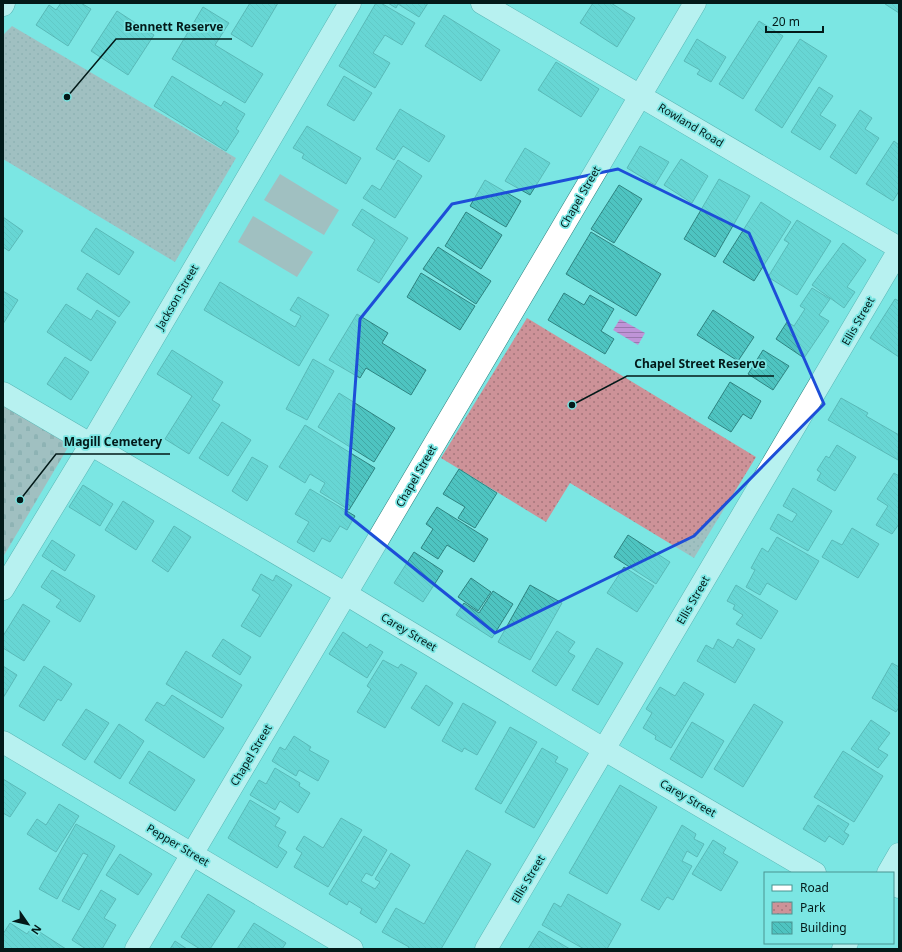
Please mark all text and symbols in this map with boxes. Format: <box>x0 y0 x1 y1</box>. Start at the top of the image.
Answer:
scale bar <box>766 8 823 34</box>
text: 20 m <box>772 13 800 30</box>
callout: Bennett Reserve <box>116 15 232 39</box>
text: Bennett Reserve <box>124 18 224 35</box>
street label: Rowland Road <box>656 99 727 150</box>
street label: Chapel Street <box>556 163 603 231</box>
street label: Jackson Street <box>151 262 201 333</box>
street label: Ellis Street <box>838 294 877 348</box>
callout: Chapel Street Reserve <box>627 352 774 376</box>
text: Chapel Street Reserve <box>634 355 766 372</box>
callout: Magill Cemetery <box>56 430 170 454</box>
text: Magill Cemetery <box>64 433 162 450</box>
street label: Chapel Street <box>392 442 439 510</box>
street label: Ellis Street <box>673 573 712 627</box>
street label: Carey Street <box>379 609 440 654</box>
street label: Chapel Street <box>226 721 275 788</box>
street label: Carey Street <box>657 775 719 820</box>
street label: Pepper Street <box>144 820 212 869</box>
street label: Ellis Street <box>507 852 548 906</box>
legend <box>764 872 894 944</box>
text: Road <box>800 879 829 896</box>
text: Park <box>800 899 826 916</box>
north arrow <box>8 904 48 944</box>
text: Building <box>800 919 847 936</box>
text: N <box>28 922 45 938</box>

